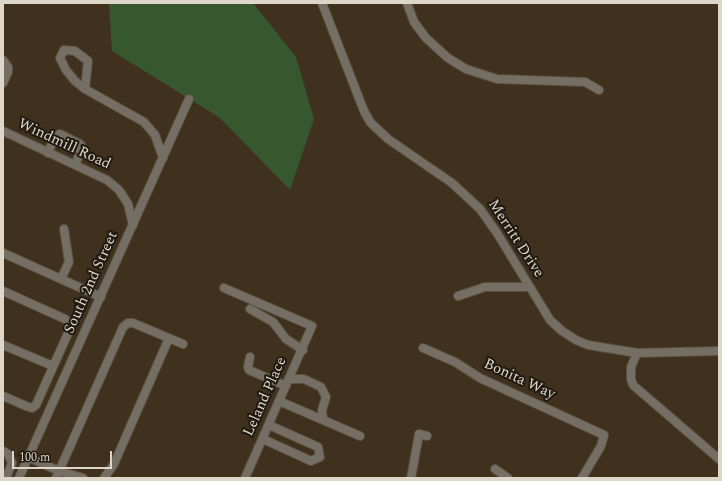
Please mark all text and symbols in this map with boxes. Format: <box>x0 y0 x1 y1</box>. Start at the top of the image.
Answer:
street label: Windmill Road <box>15 116 113 174</box>
street label: Merritt Drive <box>483 197 547 281</box>
street label: South 2nd Street <box>61 229 123 337</box>
street label: Leland Place <box>240 354 292 440</box>
street label: Bonita Way <box>480 356 558 404</box>
scale bar <box>14 443 114 469</box>
text: 100 m <box>19 448 50 467</box>

